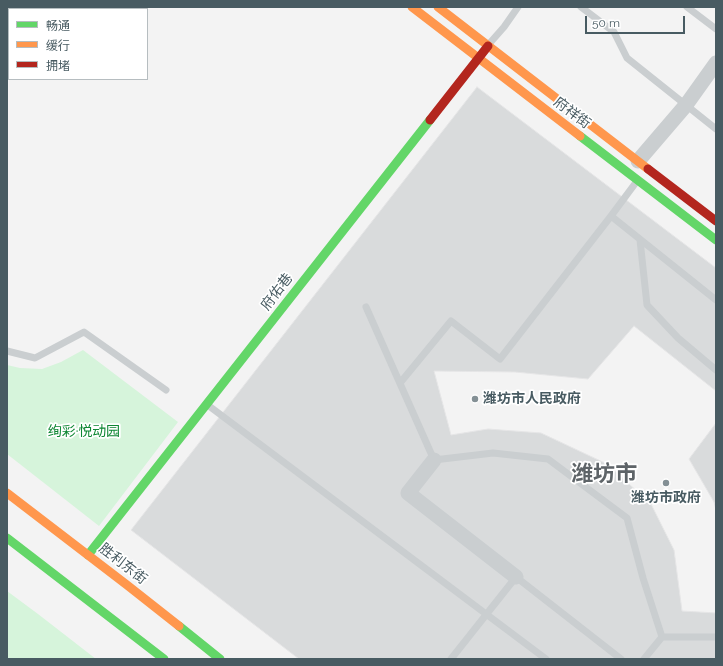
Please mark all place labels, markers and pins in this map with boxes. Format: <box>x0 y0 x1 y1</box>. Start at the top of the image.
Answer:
place label: 潍坊市人民政府 <box>483 391 581 407</box>
marker: 潍坊市人民政府 <box>470 394 480 404</box>
marker: 潍坊市政府 <box>661 478 671 488</box>
place label: 潍坊市政府 <box>631 490 701 506</box>

